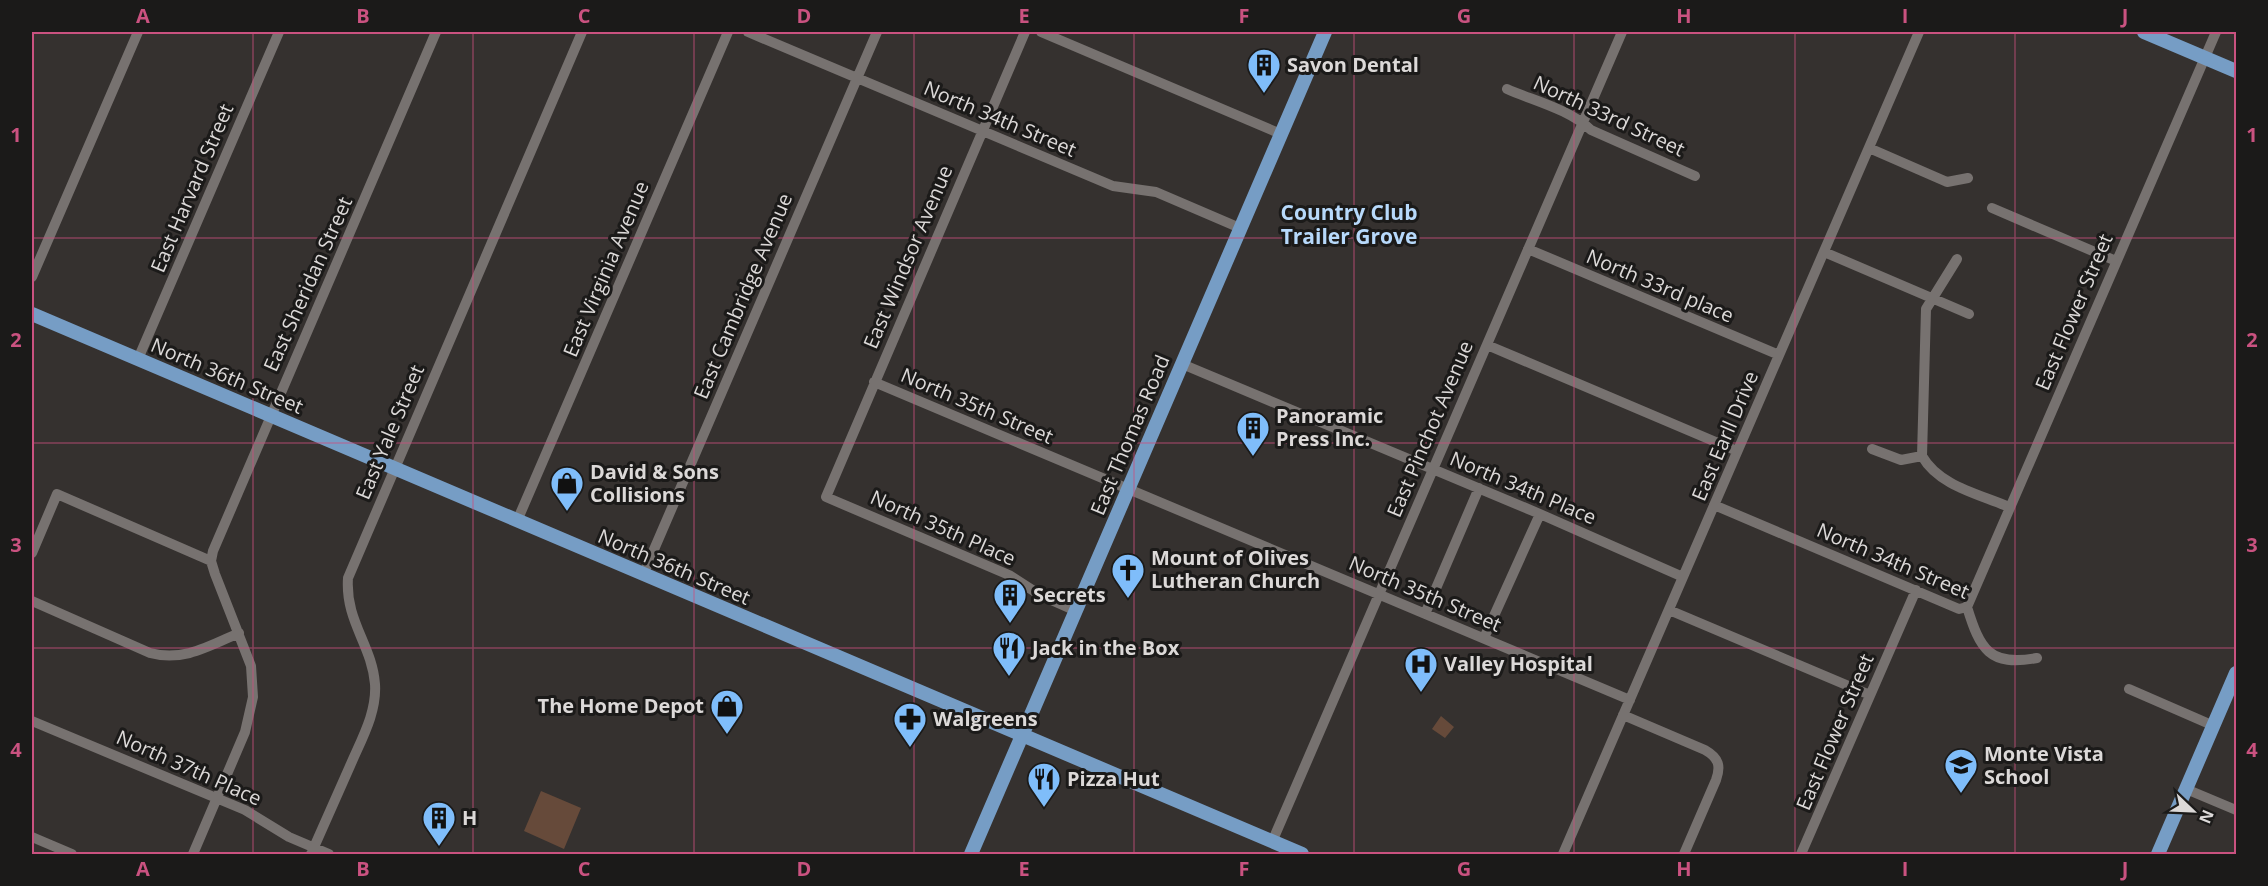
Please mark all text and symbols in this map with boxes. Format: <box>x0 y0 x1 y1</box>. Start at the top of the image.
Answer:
text: A <box>136 2 150 29</box>
text: B <box>356 2 370 29</box>
text: C <box>578 2 591 29</box>
text: D <box>797 2 811 29</box>
text: E <box>1018 2 1030 29</box>
text: F <box>1239 2 1249 29</box>
text: G <box>1457 2 1471 29</box>
text: H <box>1676 2 1692 29</box>
text: I <box>1902 2 1908 29</box>
text: J <box>2120 2 2128 29</box>
building icon: Savon Dental <box>1246 47 1282 94</box>
place label: Savon Dental <box>1287 51 1419 78</box>
street label: North 33rd Street <box>1529 69 1689 162</box>
street label: North 34th Street <box>920 74 1081 163</box>
street label: East Harvard Street <box>144 99 239 276</box>
text: 1 <box>10 121 22 148</box>
text: 1 <box>2246 121 2258 148</box>
street label: East Windsor Avenue <box>857 161 958 353</box>
street label: East Virginia Avenue <box>556 177 655 361</box>
street label: East Cambridge Avenue <box>687 189 798 403</box>
street label: East Sheridan Street <box>257 192 358 375</box>
district label: Country Club Trailer Grove <box>1281 198 1417 250</box>
street label: East Flower Street <box>2028 229 2119 394</box>
street label: North 33rd place <box>1582 242 1738 329</box>
text: 2 <box>10 326 22 353</box>
text: 2 <box>2246 326 2258 353</box>
street label: North 36th Street <box>147 331 308 420</box>
street label: East Pinchot Avenue <box>1380 336 1479 521</box>
street label: East Thomas Road <box>1084 351 1175 519</box>
street label: East Yale Street <box>349 360 430 503</box>
street label: North 35th Street <box>897 361 1058 450</box>
street label: East Earll Drive <box>1685 367 1764 505</box>
place label: Panoramic Press Inc. <box>1276 402 1383 452</box>
building icon: Panoramic Press Inc. <box>1235 410 1271 457</box>
street label: North 34th Place <box>1446 445 1600 531</box>
place label: David & Sons Collisions <box>590 458 719 508</box>
shop icon: David & Sons Collisions <box>549 465 585 512</box>
street label: North 35th Place <box>866 483 1020 572</box>
street label: North 34th Street <box>1813 516 1974 605</box>
street label: North 36th Street <box>594 522 755 611</box>
text: 3 <box>10 531 22 558</box>
text: 3 <box>2246 531 2258 558</box>
place label: Mount of Olives Lutheran Church <box>1151 544 1320 594</box>
street label: North 35th Street <box>1345 549 1506 638</box>
church icon: Mount of Olives Lutheran Church <box>1110 552 1146 599</box>
building icon: Secrets <box>992 577 1028 624</box>
place label: Secrets <box>1033 581 1106 608</box>
restaurant icon: Jack in the Box <box>991 630 1027 677</box>
place label: Jack in the Box <box>1030 634 1180 661</box>
hospital icon: Valley Hospital <box>1403 646 1439 693</box>
street label: East Flower Street <box>1789 649 1880 814</box>
place label: Valley Hospital <box>1444 650 1593 677</box>
shop icon: The Home Depot <box>709 688 745 735</box>
place label: The Home Depot <box>538 692 704 719</box>
pharmacy icon: Walgreens <box>892 701 928 748</box>
place label: Walgreens <box>933 705 1038 732</box>
street label: North 37th Place <box>112 723 266 812</box>
text: 4 <box>10 736 22 763</box>
text: 4 <box>2246 736 2258 763</box>
place label: Monte Vista School <box>1984 740 2104 790</box>
school or university icon: Monte Vista School <box>1943 747 1979 794</box>
restaurant icon: Pizza Hut <box>1026 761 1062 808</box>
place label: Pizza Hut <box>1067 765 1160 792</box>
north arrow <box>2163 781 2223 841</box>
building icon: H <box>421 800 457 847</box>
place label: H <box>462 804 477 831</box>
text: N <box>2194 807 2219 827</box>
text: A <box>136 855 150 882</box>
text: B <box>356 855 370 882</box>
text: C <box>578 855 591 882</box>
text: D <box>797 855 811 882</box>
text: E <box>1018 855 1030 882</box>
text: F <box>1239 855 1249 882</box>
text: G <box>1457 855 1471 882</box>
text: H <box>1676 855 1692 882</box>
text: I <box>1902 855 1908 882</box>
text: J <box>2120 855 2128 882</box>

